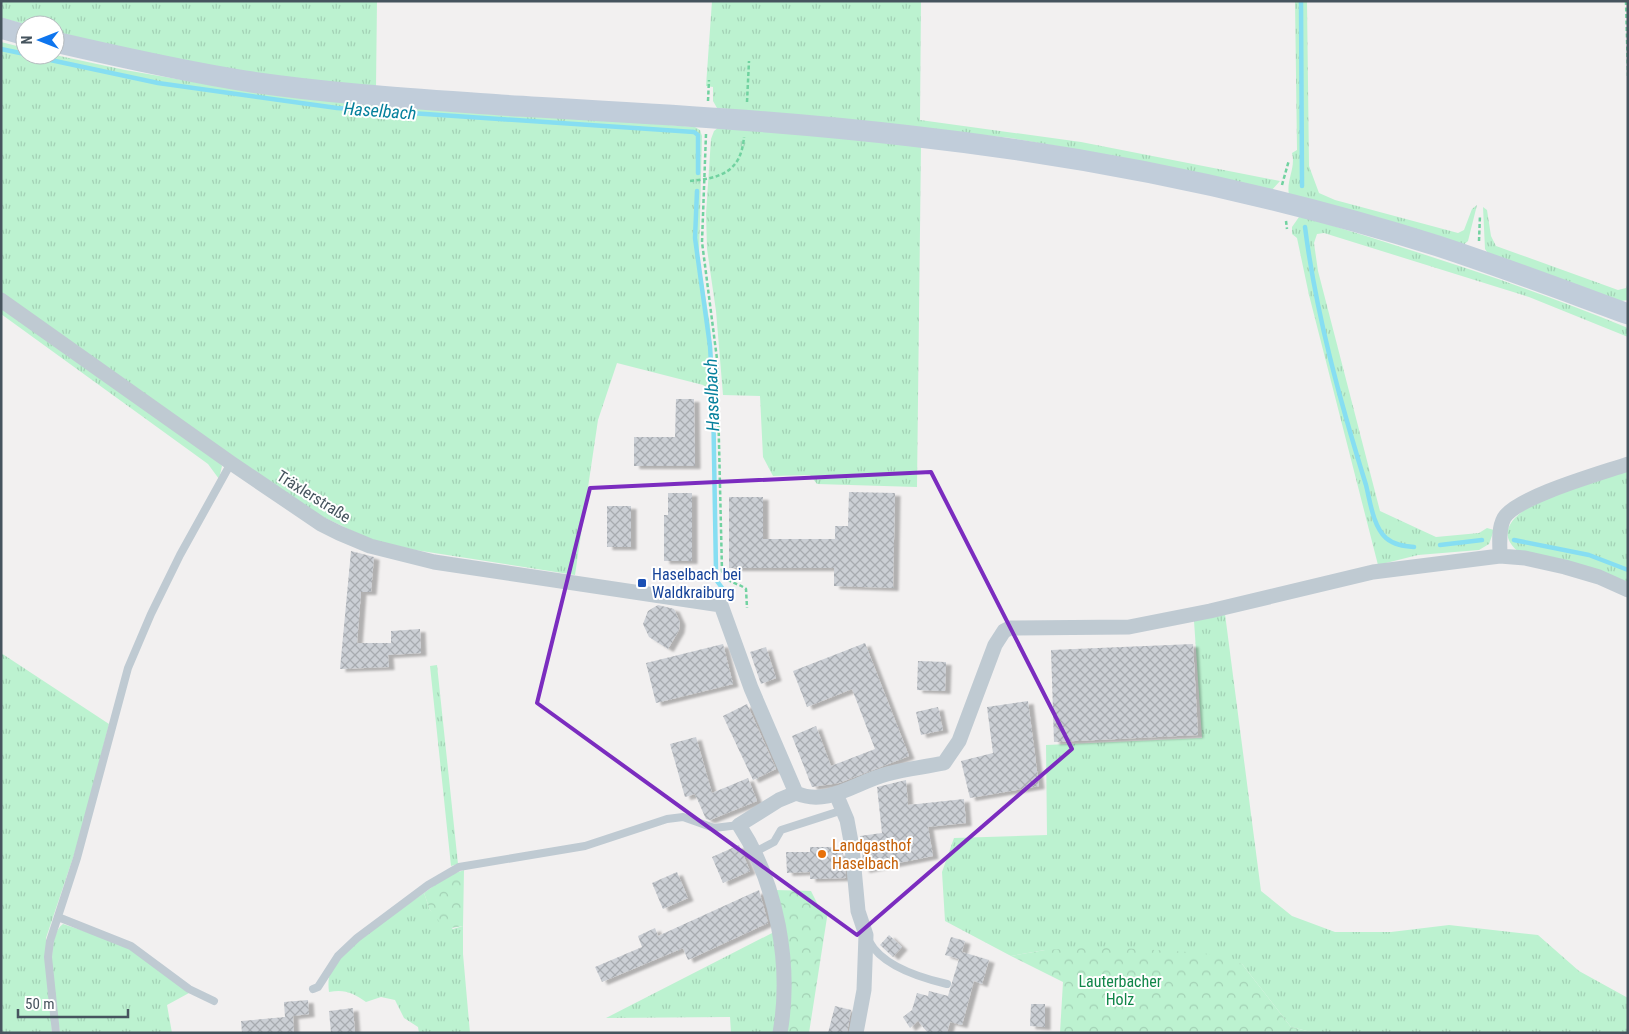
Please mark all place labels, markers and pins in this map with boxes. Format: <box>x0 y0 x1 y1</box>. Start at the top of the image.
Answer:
place label: Haselbach bei Waldkraiburg <box>652 565 741 602</box>
marker: Haselbach bei Waldkraiburg <box>636 577 648 589</box>
place label: Landgasthof Haselbach <box>832 836 911 873</box>
marker: Landgasthof Haselbach <box>816 848 828 860</box>

